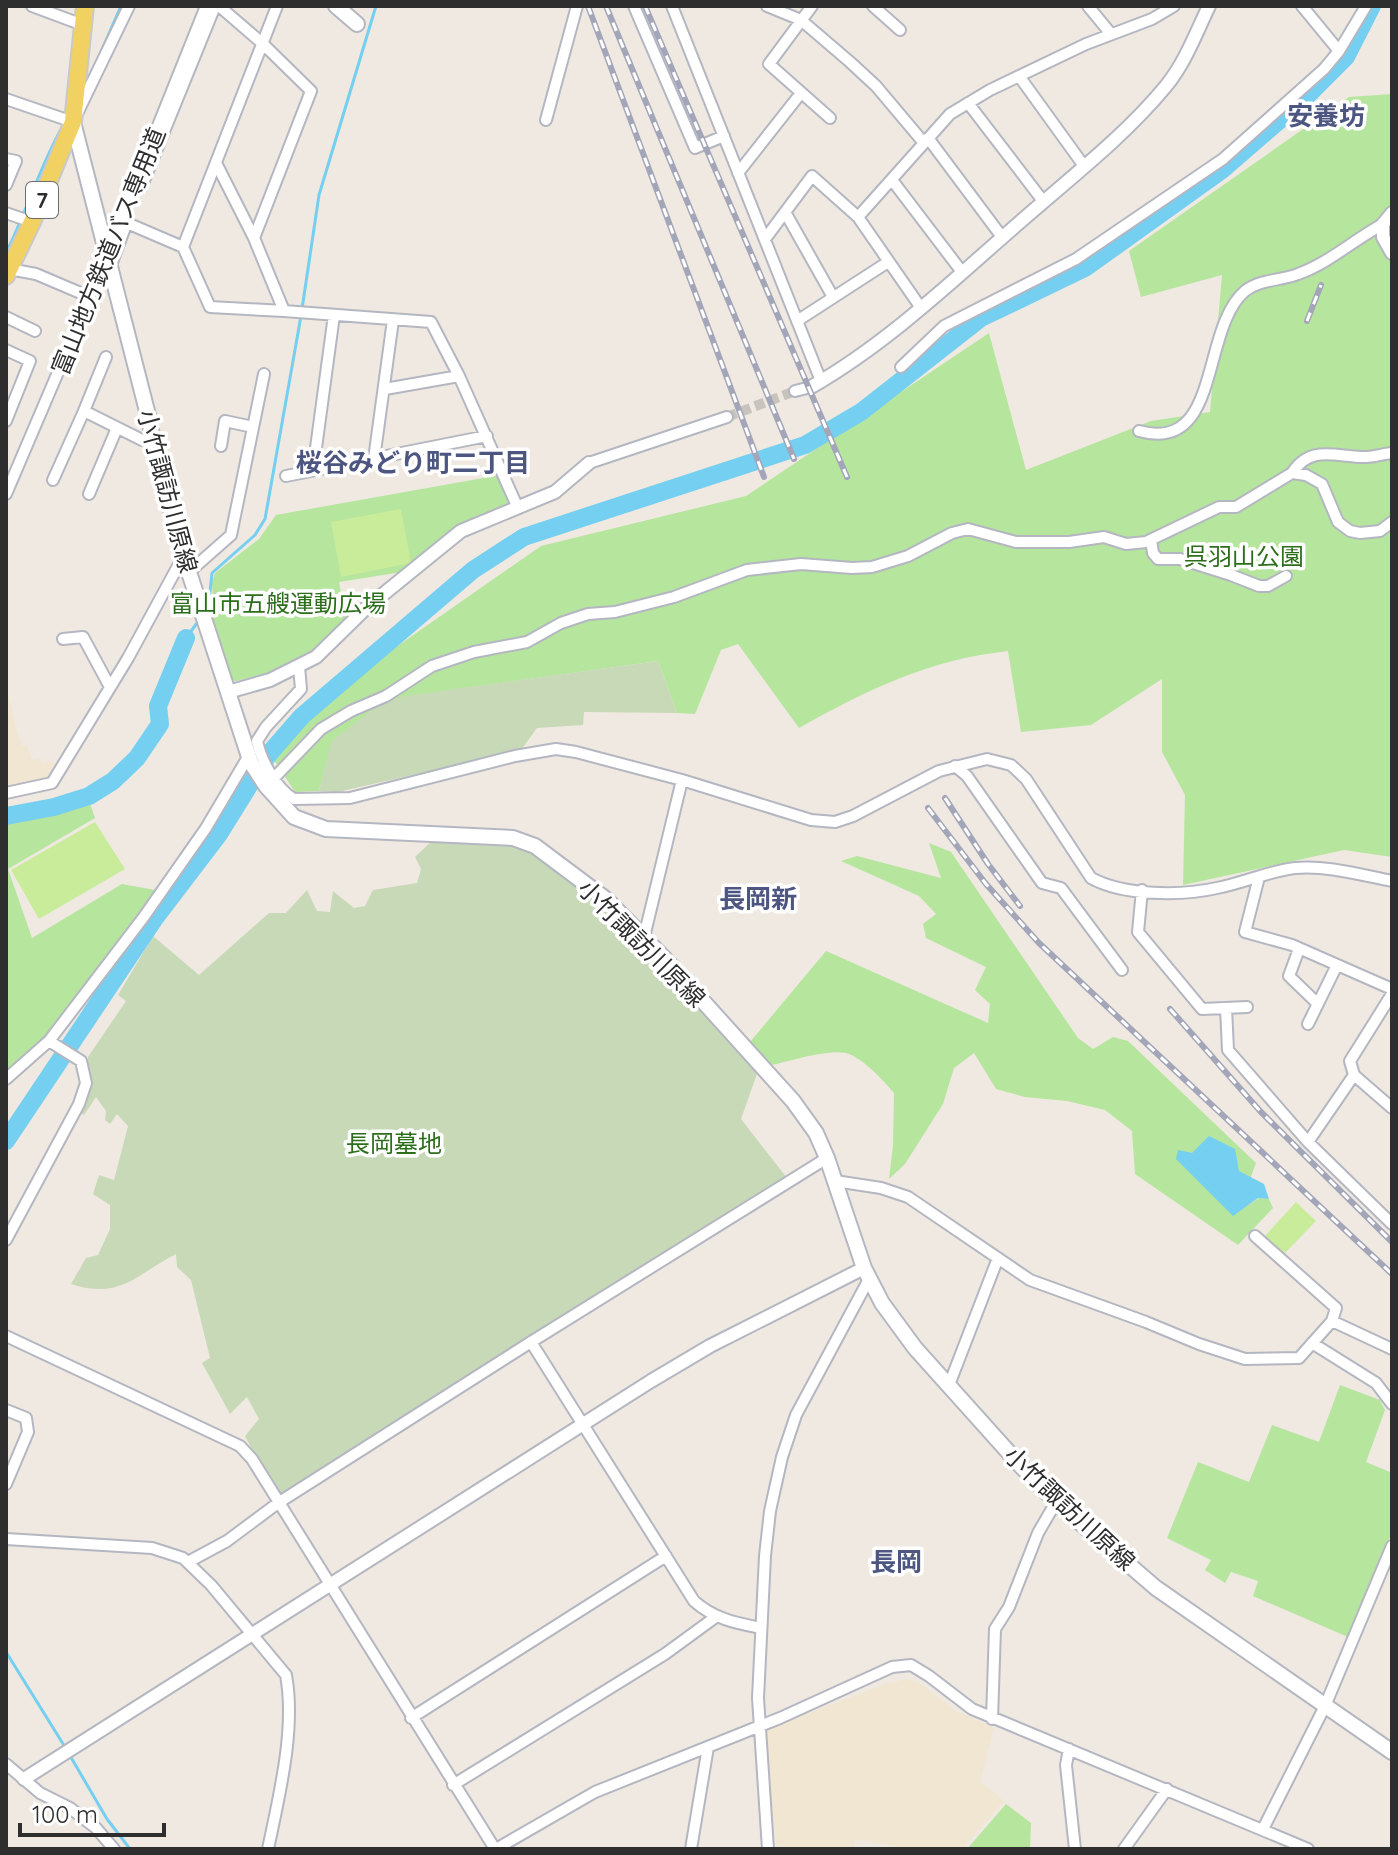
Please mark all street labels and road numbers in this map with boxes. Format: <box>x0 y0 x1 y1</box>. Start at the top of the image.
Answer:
street label: 富山地方鉄道バス専用道 <box>45 123 171 379</box>
road number: 7 <box>26 182 58 218</box>
street label: 小竹諏訪川原線 <box>132 406 204 576</box>
street label: 小竹諏訪川原線 <box>572 873 712 1013</box>
street label: 小竹諏訪川原線 <box>998 1440 1142 1576</box>

